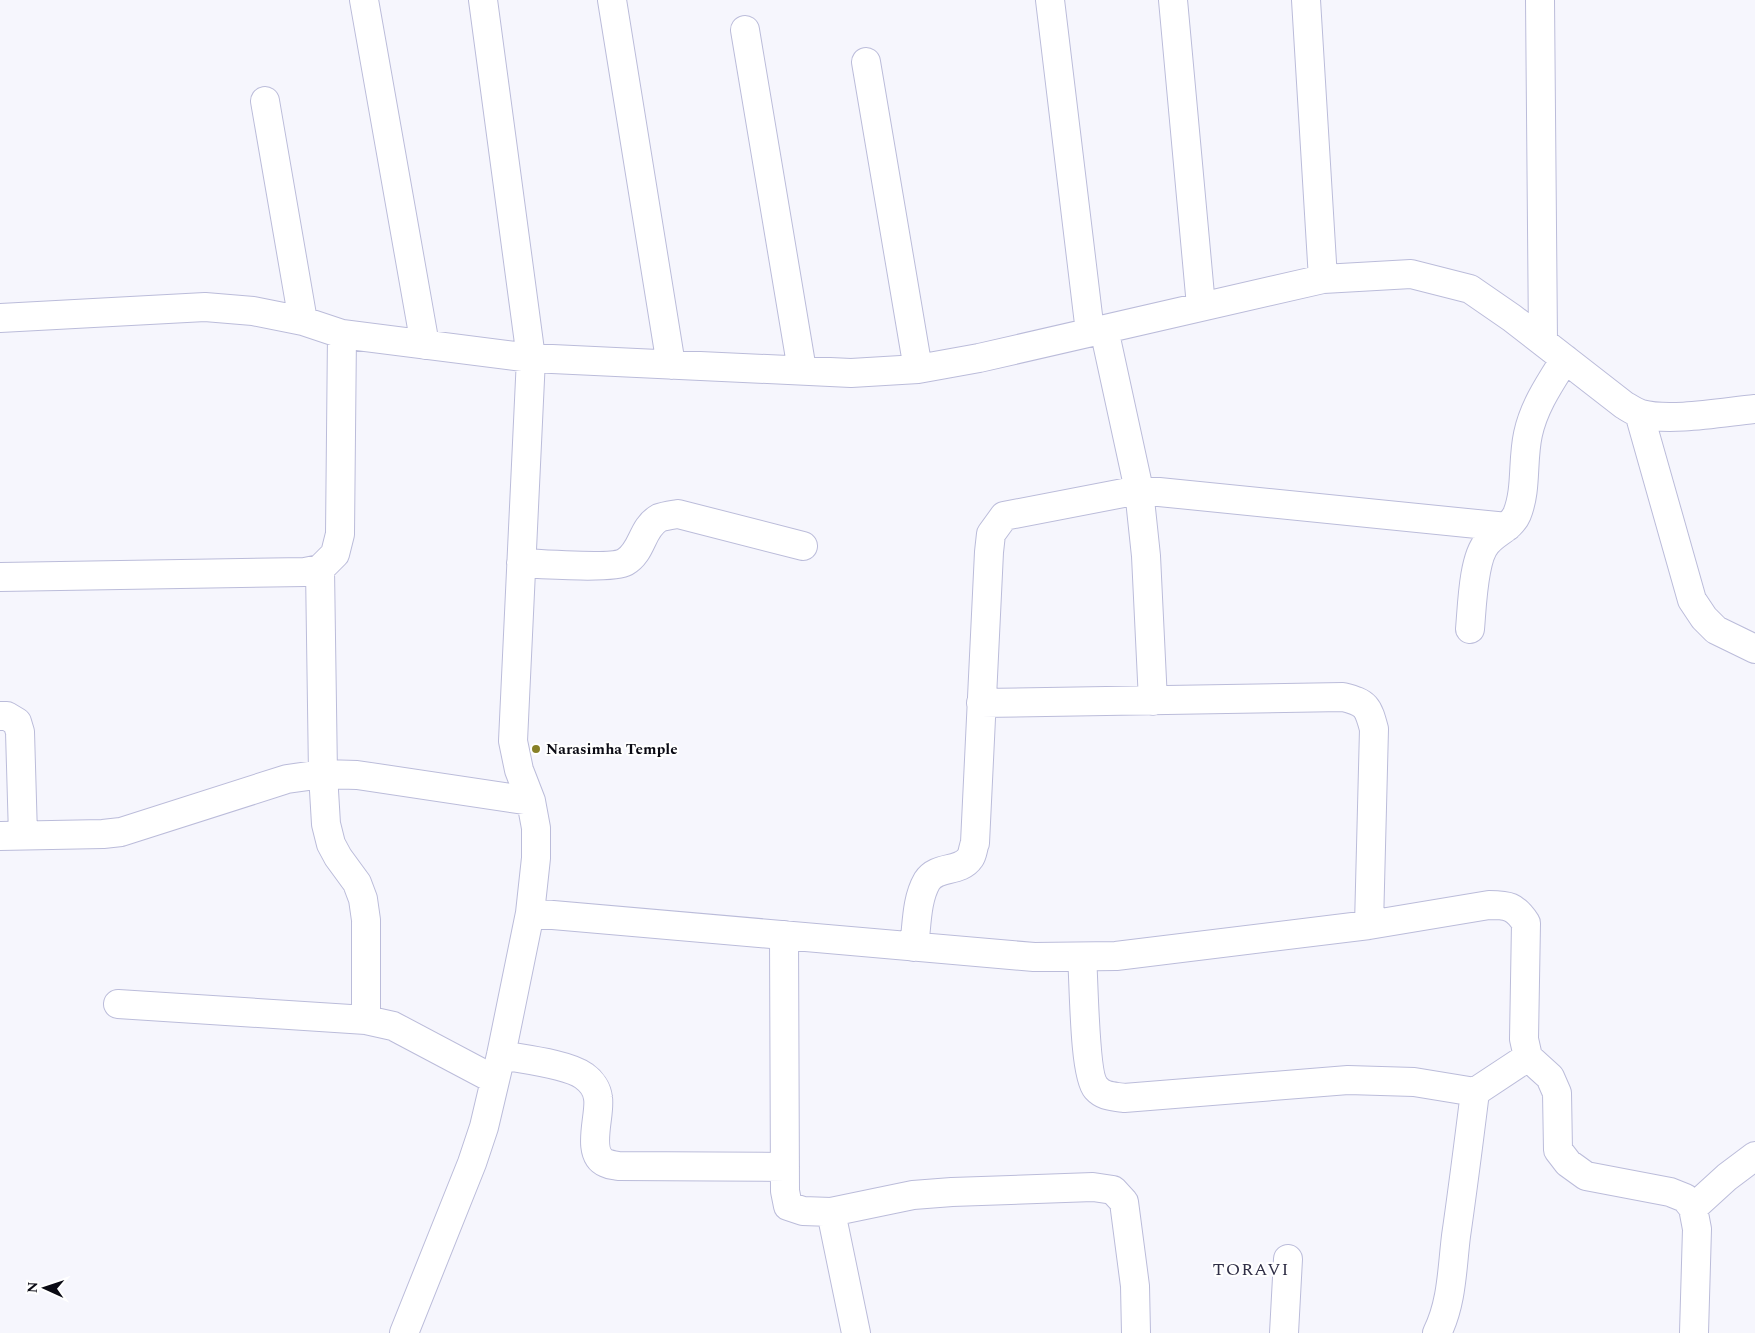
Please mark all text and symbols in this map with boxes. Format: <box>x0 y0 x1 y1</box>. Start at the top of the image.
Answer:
place label: Narasimha Temple <box>546 738 678 761</box>
marker: Narasimha Temple <box>530 743 542 755</box>
district label: TORAVI <box>1213 1256 1289 1283</box>
north arrow <box>20 1263 70 1313</box>
text: N <box>22 1281 43 1294</box>

